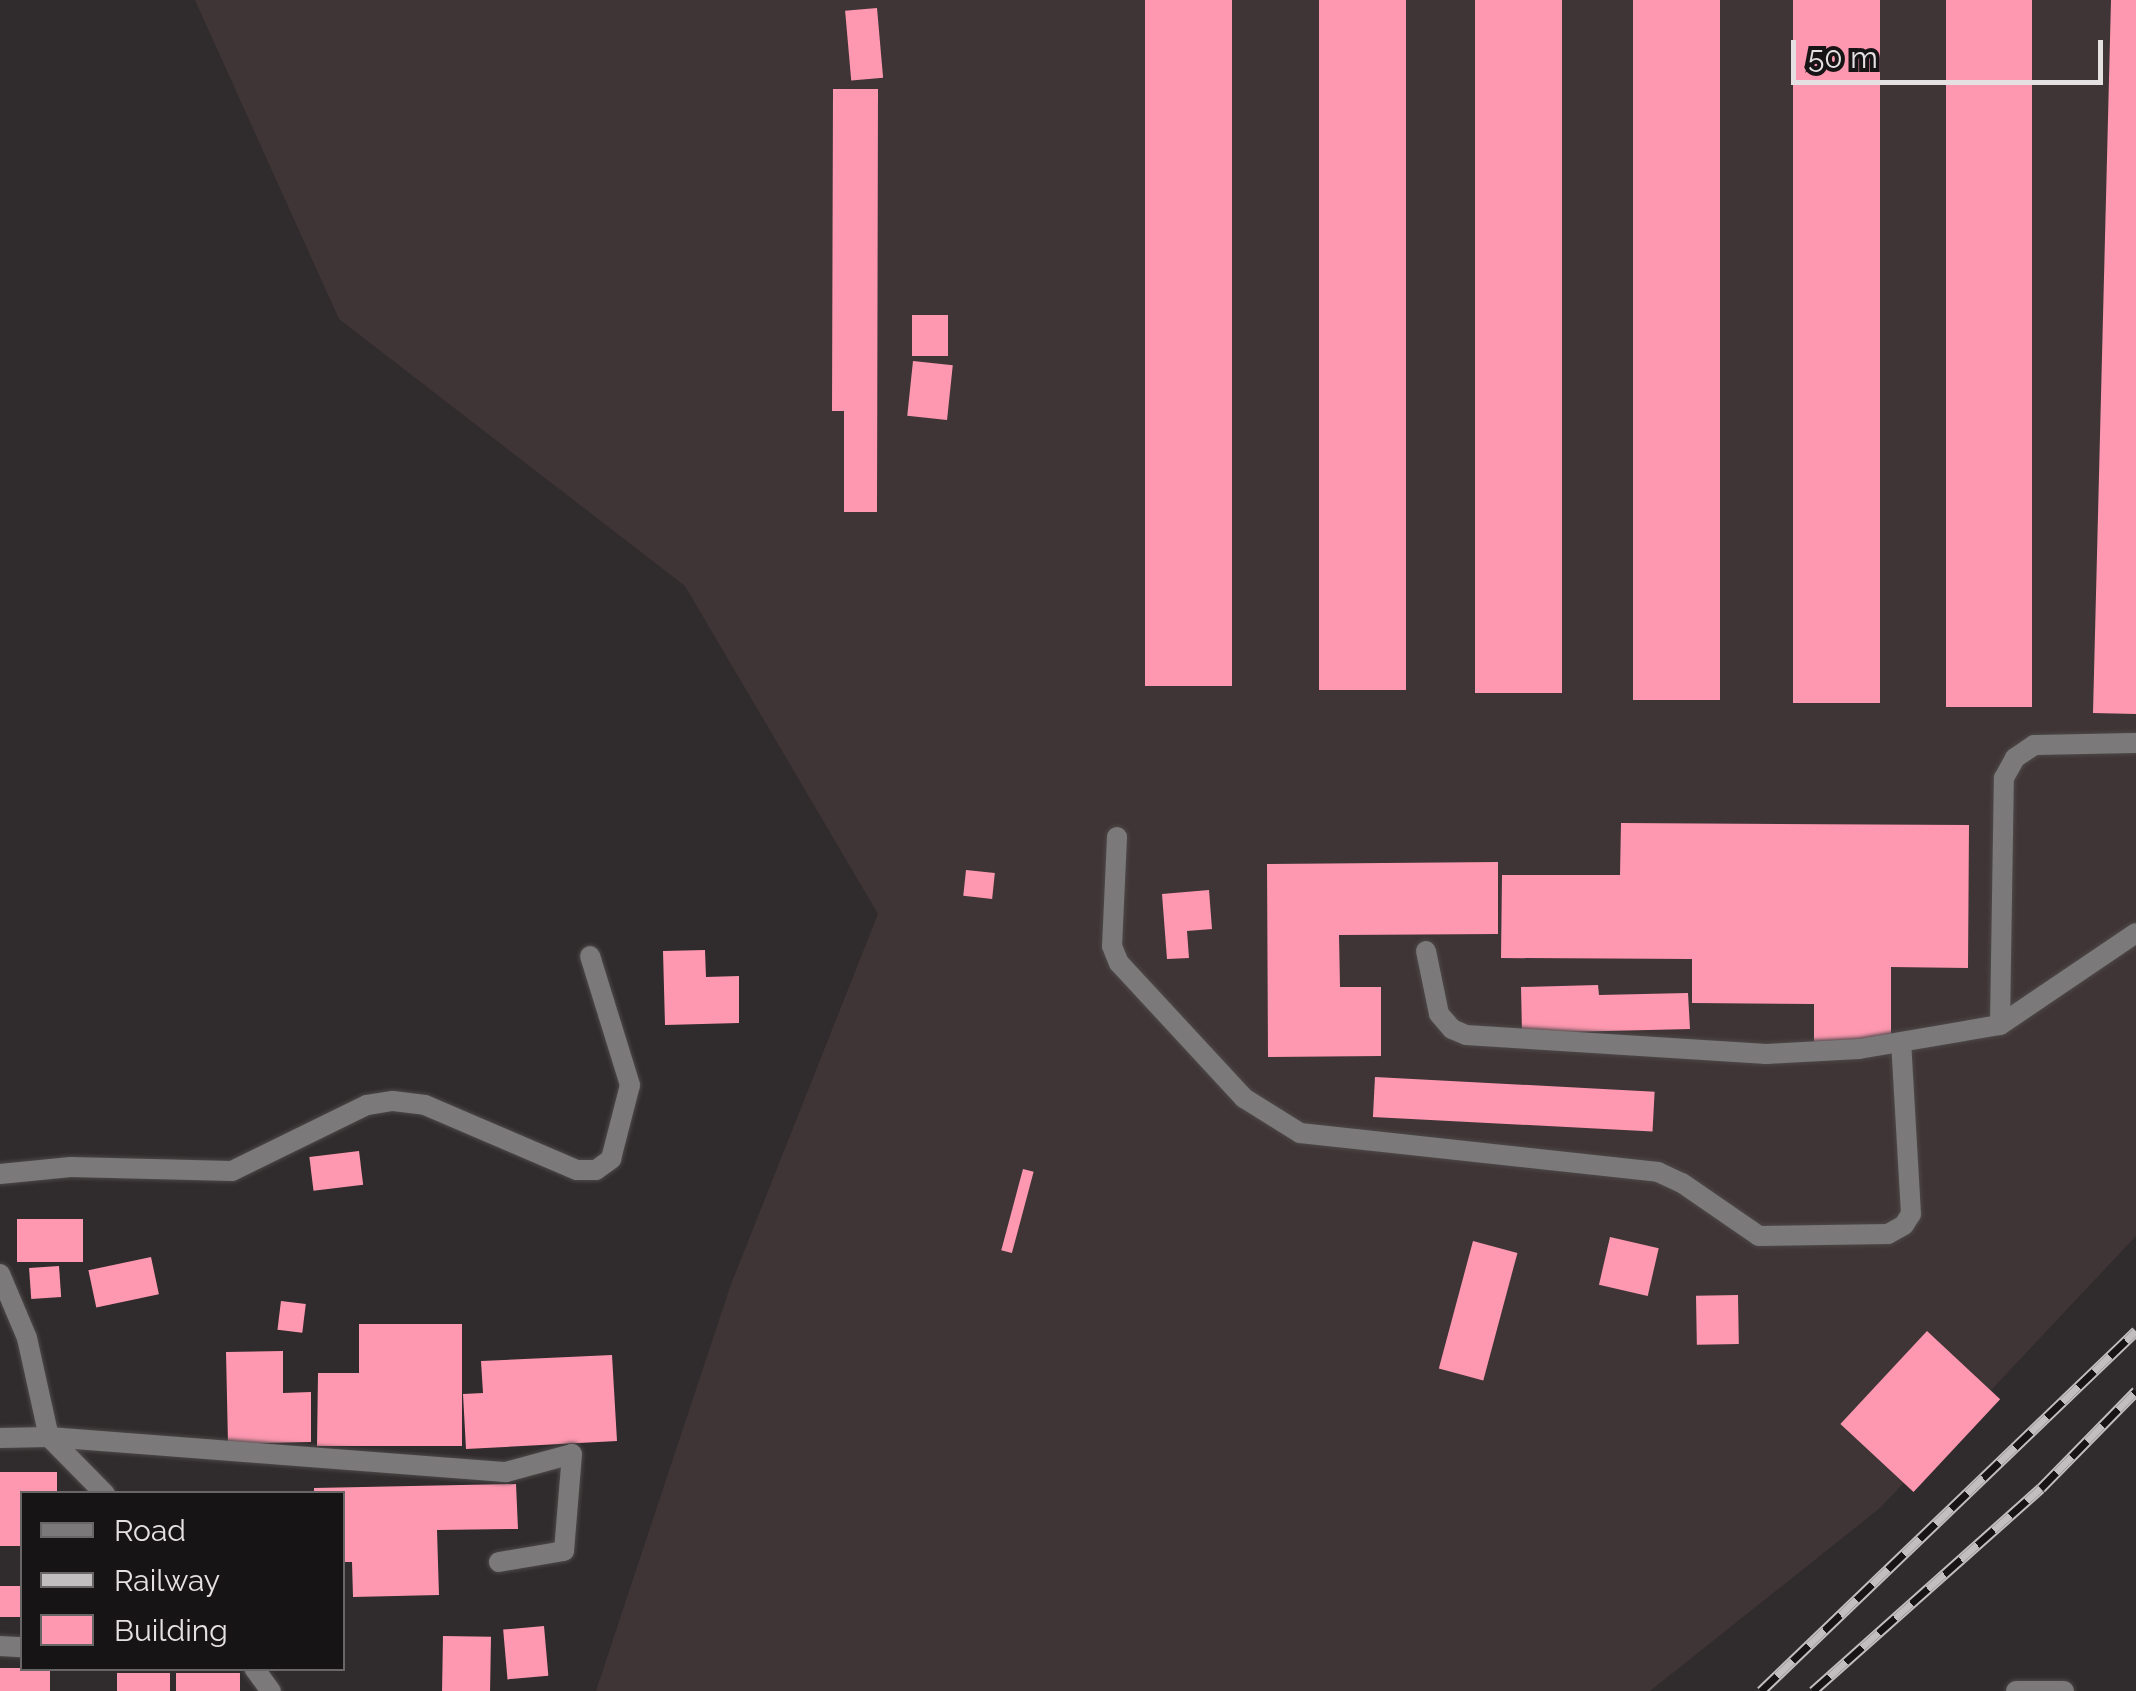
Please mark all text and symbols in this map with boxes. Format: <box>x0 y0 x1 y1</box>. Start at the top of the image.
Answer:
scale bar <box>1796 20 2108 82</box>
text: 50 m <box>1808 40 1878 75</box>
legend <box>20 1491 345 1671</box>
text: Road <box>114 1513 186 1548</box>
text: Railway <box>114 1563 220 1598</box>
text: Building <box>114 1613 228 1648</box>

